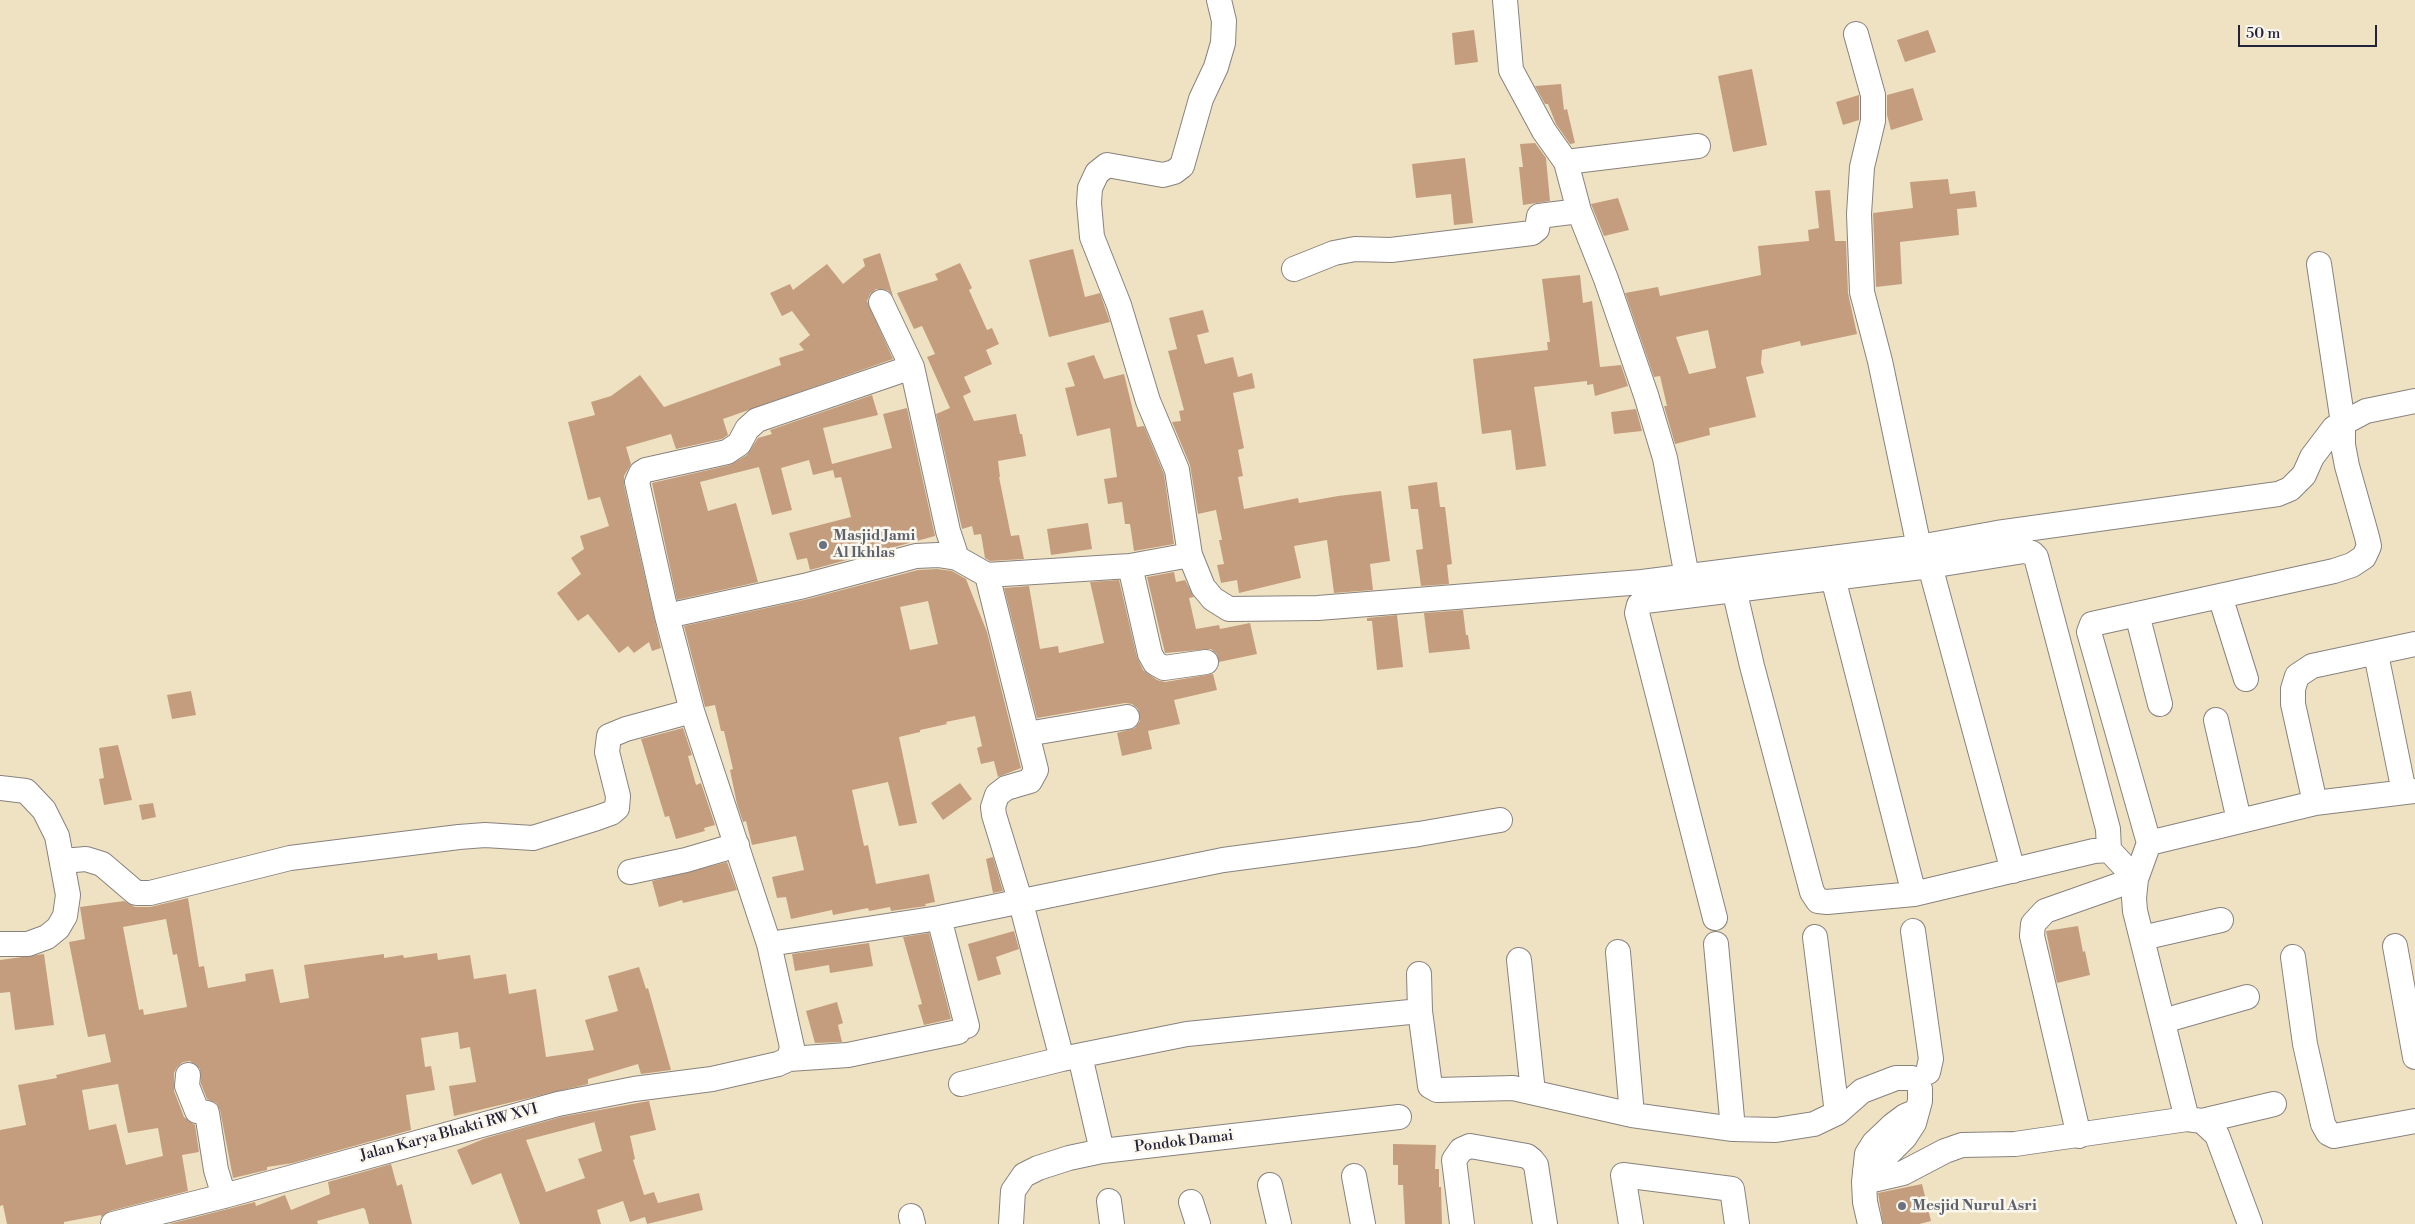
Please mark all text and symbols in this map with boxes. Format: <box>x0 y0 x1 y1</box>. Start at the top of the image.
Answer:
scale bar <box>2240 15 2379 47</box>
text: 50 m <box>2246 24 2280 43</box>
place label: Masjid Jami Al Ikhlas <box>833 527 915 562</box>
marker: Masjid Jami Al Ikhlas <box>817 539 829 551</box>
street label: Jalan Karya Bhakti RW XVI <box>358 1101 540 1165</box>
street label: Pondok Damai <box>1134 1127 1234 1157</box>
place label: Mesjid Nurul Asri <box>1912 1197 2037 1215</box>
marker: Mesjid Nurul Asri <box>1896 1200 1908 1212</box>

